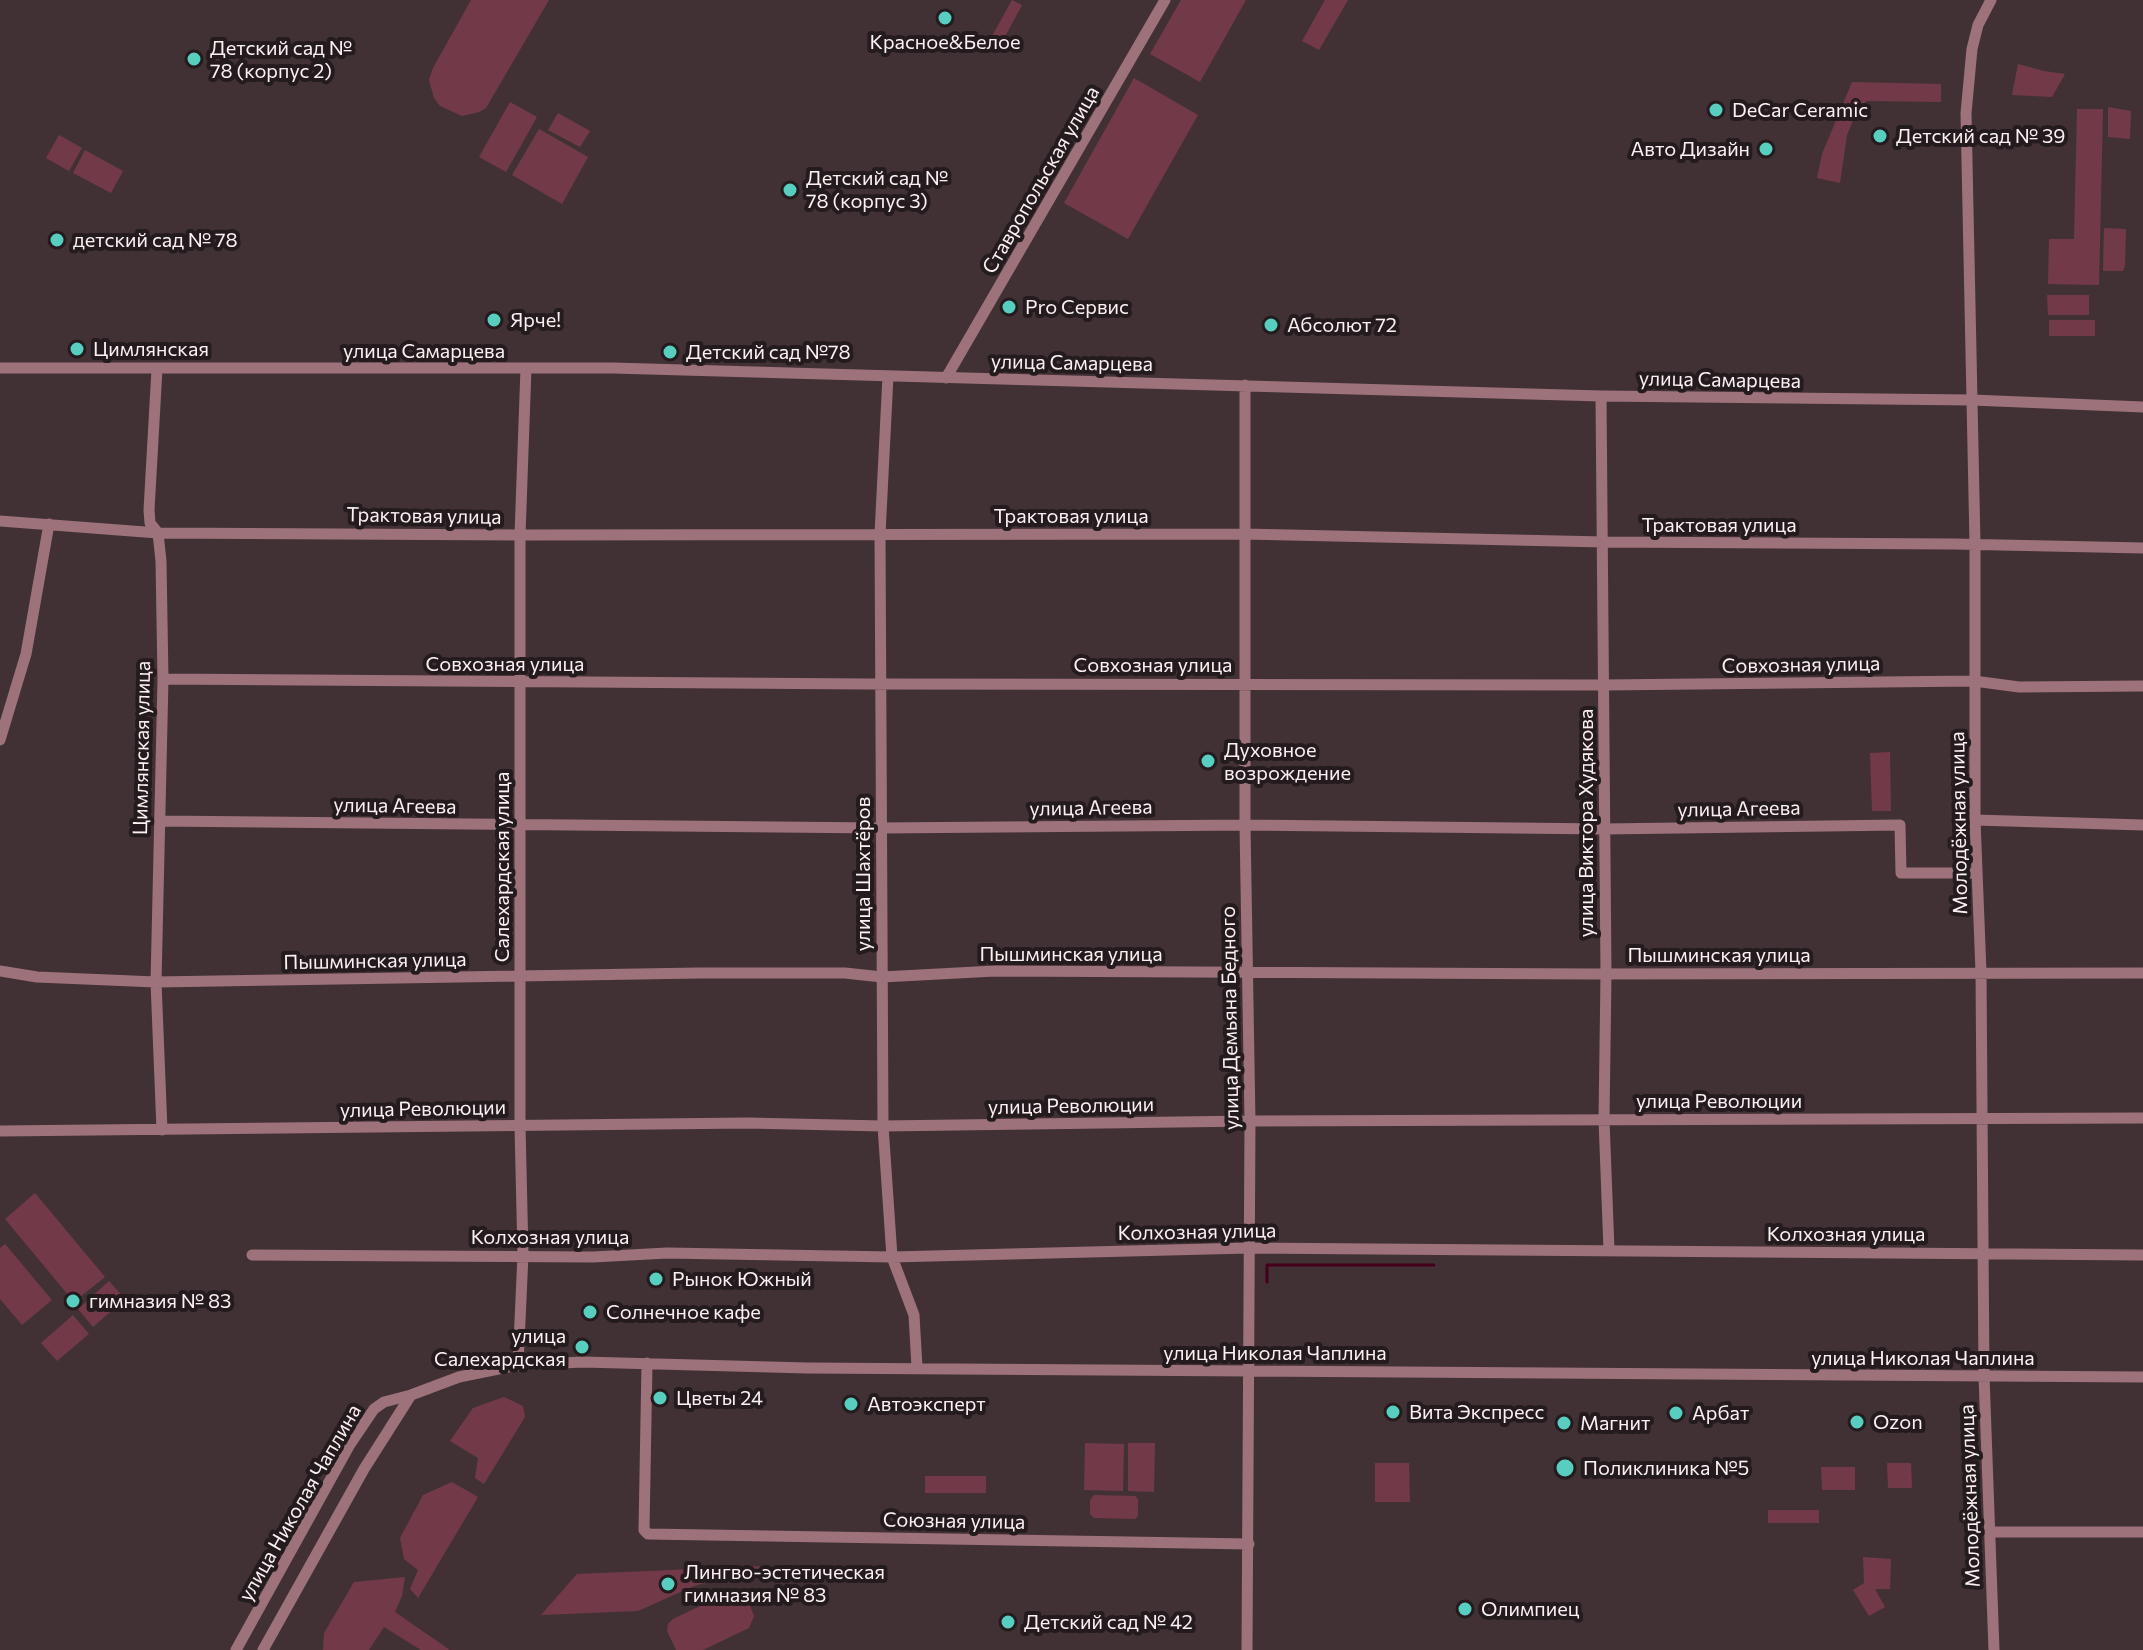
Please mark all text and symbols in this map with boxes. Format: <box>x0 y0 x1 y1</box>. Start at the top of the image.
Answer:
marker: Красное&Белое <box>936 9 954 27</box>
place label: Красное&Белое <box>869 30 1021 54</box>
place label: Детский сад № 78 (корпус 2) <box>210 36 352 83</box>
marker: Детский сад № 78 (корпус 2) <box>185 50 203 68</box>
street label: Ставропольская улица <box>977 82 1105 278</box>
place label: DeCar Ceramic <box>1732 98 1868 122</box>
marker: DeCar Ceramic <box>1707 101 1725 119</box>
place label: Детский сад № 39 <box>1896 124 2065 148</box>
marker: Детский сад № 39 <box>1871 127 1889 145</box>
place label: Авто Дизайн <box>1630 137 1750 161</box>
marker: Авто Дизайн <box>1757 140 1775 158</box>
place label: Детский сад № 78 (корпус 3) <box>806 166 948 213</box>
marker: Детский сад № 78 (корпус 3) <box>781 181 799 199</box>
place label: детский сад № 78 <box>73 228 238 252</box>
marker: детский сад № 78 <box>48 231 66 249</box>
place label: Pro Сервис <box>1025 295 1129 319</box>
marker: Pro Сервис <box>1000 298 1018 316</box>
place label: Ярче! <box>510 308 561 332</box>
marker: Ярче! <box>485 311 503 329</box>
place label: Абсолют 72 <box>1287 313 1397 337</box>
marker: Абсолют 72 <box>1262 316 1280 334</box>
place label: Цимлянская <box>93 337 209 361</box>
street label: улица Самарцева <box>343 339 505 363</box>
marker: Цимлянская <box>68 340 86 358</box>
place label: Детский сад №78 <box>686 340 851 364</box>
marker: Детский сад №78 <box>661 343 679 361</box>
street label: улица Самарцева <box>991 350 1153 376</box>
street label: улица Самарцева <box>1639 367 1801 393</box>
street label: Трактовая улица <box>346 503 502 529</box>
street label: Трактовая улица <box>993 504 1149 528</box>
street label: Трактовая улица <box>1641 513 1797 537</box>
street label: Совхозная улица <box>426 652 584 676</box>
street label: Совхозная улица <box>1721 652 1881 678</box>
street label: Совхозная улица <box>1074 653 1232 677</box>
street label: Цимлянская улица <box>128 661 156 835</box>
street label: улица Виктора Худякова <box>1574 709 1598 937</box>
street label: Молодёжная улица <box>1945 731 1973 915</box>
place label: Духовное возрождение <box>1224 738 1351 785</box>
marker: Духовное возрождение <box>1199 752 1217 770</box>
street label: Салехардская улица <box>490 772 514 962</box>
street label: улица Агеева <box>333 793 457 819</box>
street label: улица Агеева <box>1029 795 1153 821</box>
street label: улица Агеева <box>1677 796 1801 822</box>
street label: улица Шахтёров <box>851 797 875 951</box>
street label: улица Демьяна Бедного <box>1216 906 1244 1130</box>
street label: Пышминская улица <box>979 942 1163 966</box>
street label: Пышминская улица <box>1627 943 1811 967</box>
street label: Пышминская улица <box>283 947 467 975</box>
street label: улица Революции <box>1636 1089 1802 1113</box>
street label: улица Революции <box>988 1093 1154 1119</box>
street label: улица Революции <box>340 1096 506 1122</box>
street label: Колхозная улица <box>1117 1219 1277 1245</box>
street label: Колхозная улица <box>1767 1222 1925 1246</box>
street label: Колхозная улица <box>471 1225 629 1249</box>
place label: Рынок Южный <box>672 1267 812 1291</box>
marker: Рынок Южный <box>647 1270 665 1288</box>
place label: гимназия № 83 <box>89 1289 231 1313</box>
marker: гимназия № 83 <box>64 1292 82 1310</box>
place label: Солнечное кафе <box>606 1300 761 1324</box>
marker: Солнечное кафе <box>581 1303 599 1321</box>
place label: улица Салехардская <box>434 1324 566 1371</box>
marker: улица Салехардская <box>573 1338 591 1356</box>
street label: улица Николая Чаплина <box>1163 1341 1387 1365</box>
street label: улица Николая Чаплина <box>1811 1346 2035 1370</box>
place label: Цветы 24 <box>676 1386 763 1410</box>
marker: Цветы 24 <box>651 1389 669 1407</box>
place label: Автоэксперт <box>867 1392 986 1416</box>
marker: Автоэксперт <box>842 1395 860 1413</box>
street label: улица Николая Чаплина <box>234 1400 366 1606</box>
place label: Вита Экспресс <box>1409 1400 1544 1424</box>
place label: Арбат <box>1692 1401 1749 1425</box>
marker: Вита Экспресс <box>1384 1403 1402 1421</box>
marker: Арбат <box>1667 1404 1685 1422</box>
street label: Молодёжная улица <box>1955 1404 1985 1588</box>
place label: Ozon <box>1873 1410 1923 1434</box>
place label: Магнит <box>1580 1411 1650 1435</box>
marker: Ozon <box>1848 1413 1866 1431</box>
marker: Магнит <box>1555 1414 1573 1432</box>
place label: Поликлиника №5 <box>1583 1456 1749 1480</box>
marker: Поликлиника №5 <box>1554 1457 1576 1479</box>
street label: Союзная улица <box>883 1508 1025 1534</box>
place label: Лингво-эстетическая гимназия № 83 <box>684 1560 885 1607</box>
marker: Лингво-эстетическая гимназия № 83 <box>659 1575 677 1593</box>
place label: Олимпиец <box>1481 1597 1579 1621</box>
marker: Олимпиец <box>1456 1600 1474 1618</box>
place label: Детский сад № 42 <box>1024 1610 1193 1634</box>
marker: Детский сад № 42 <box>999 1613 1017 1631</box>

